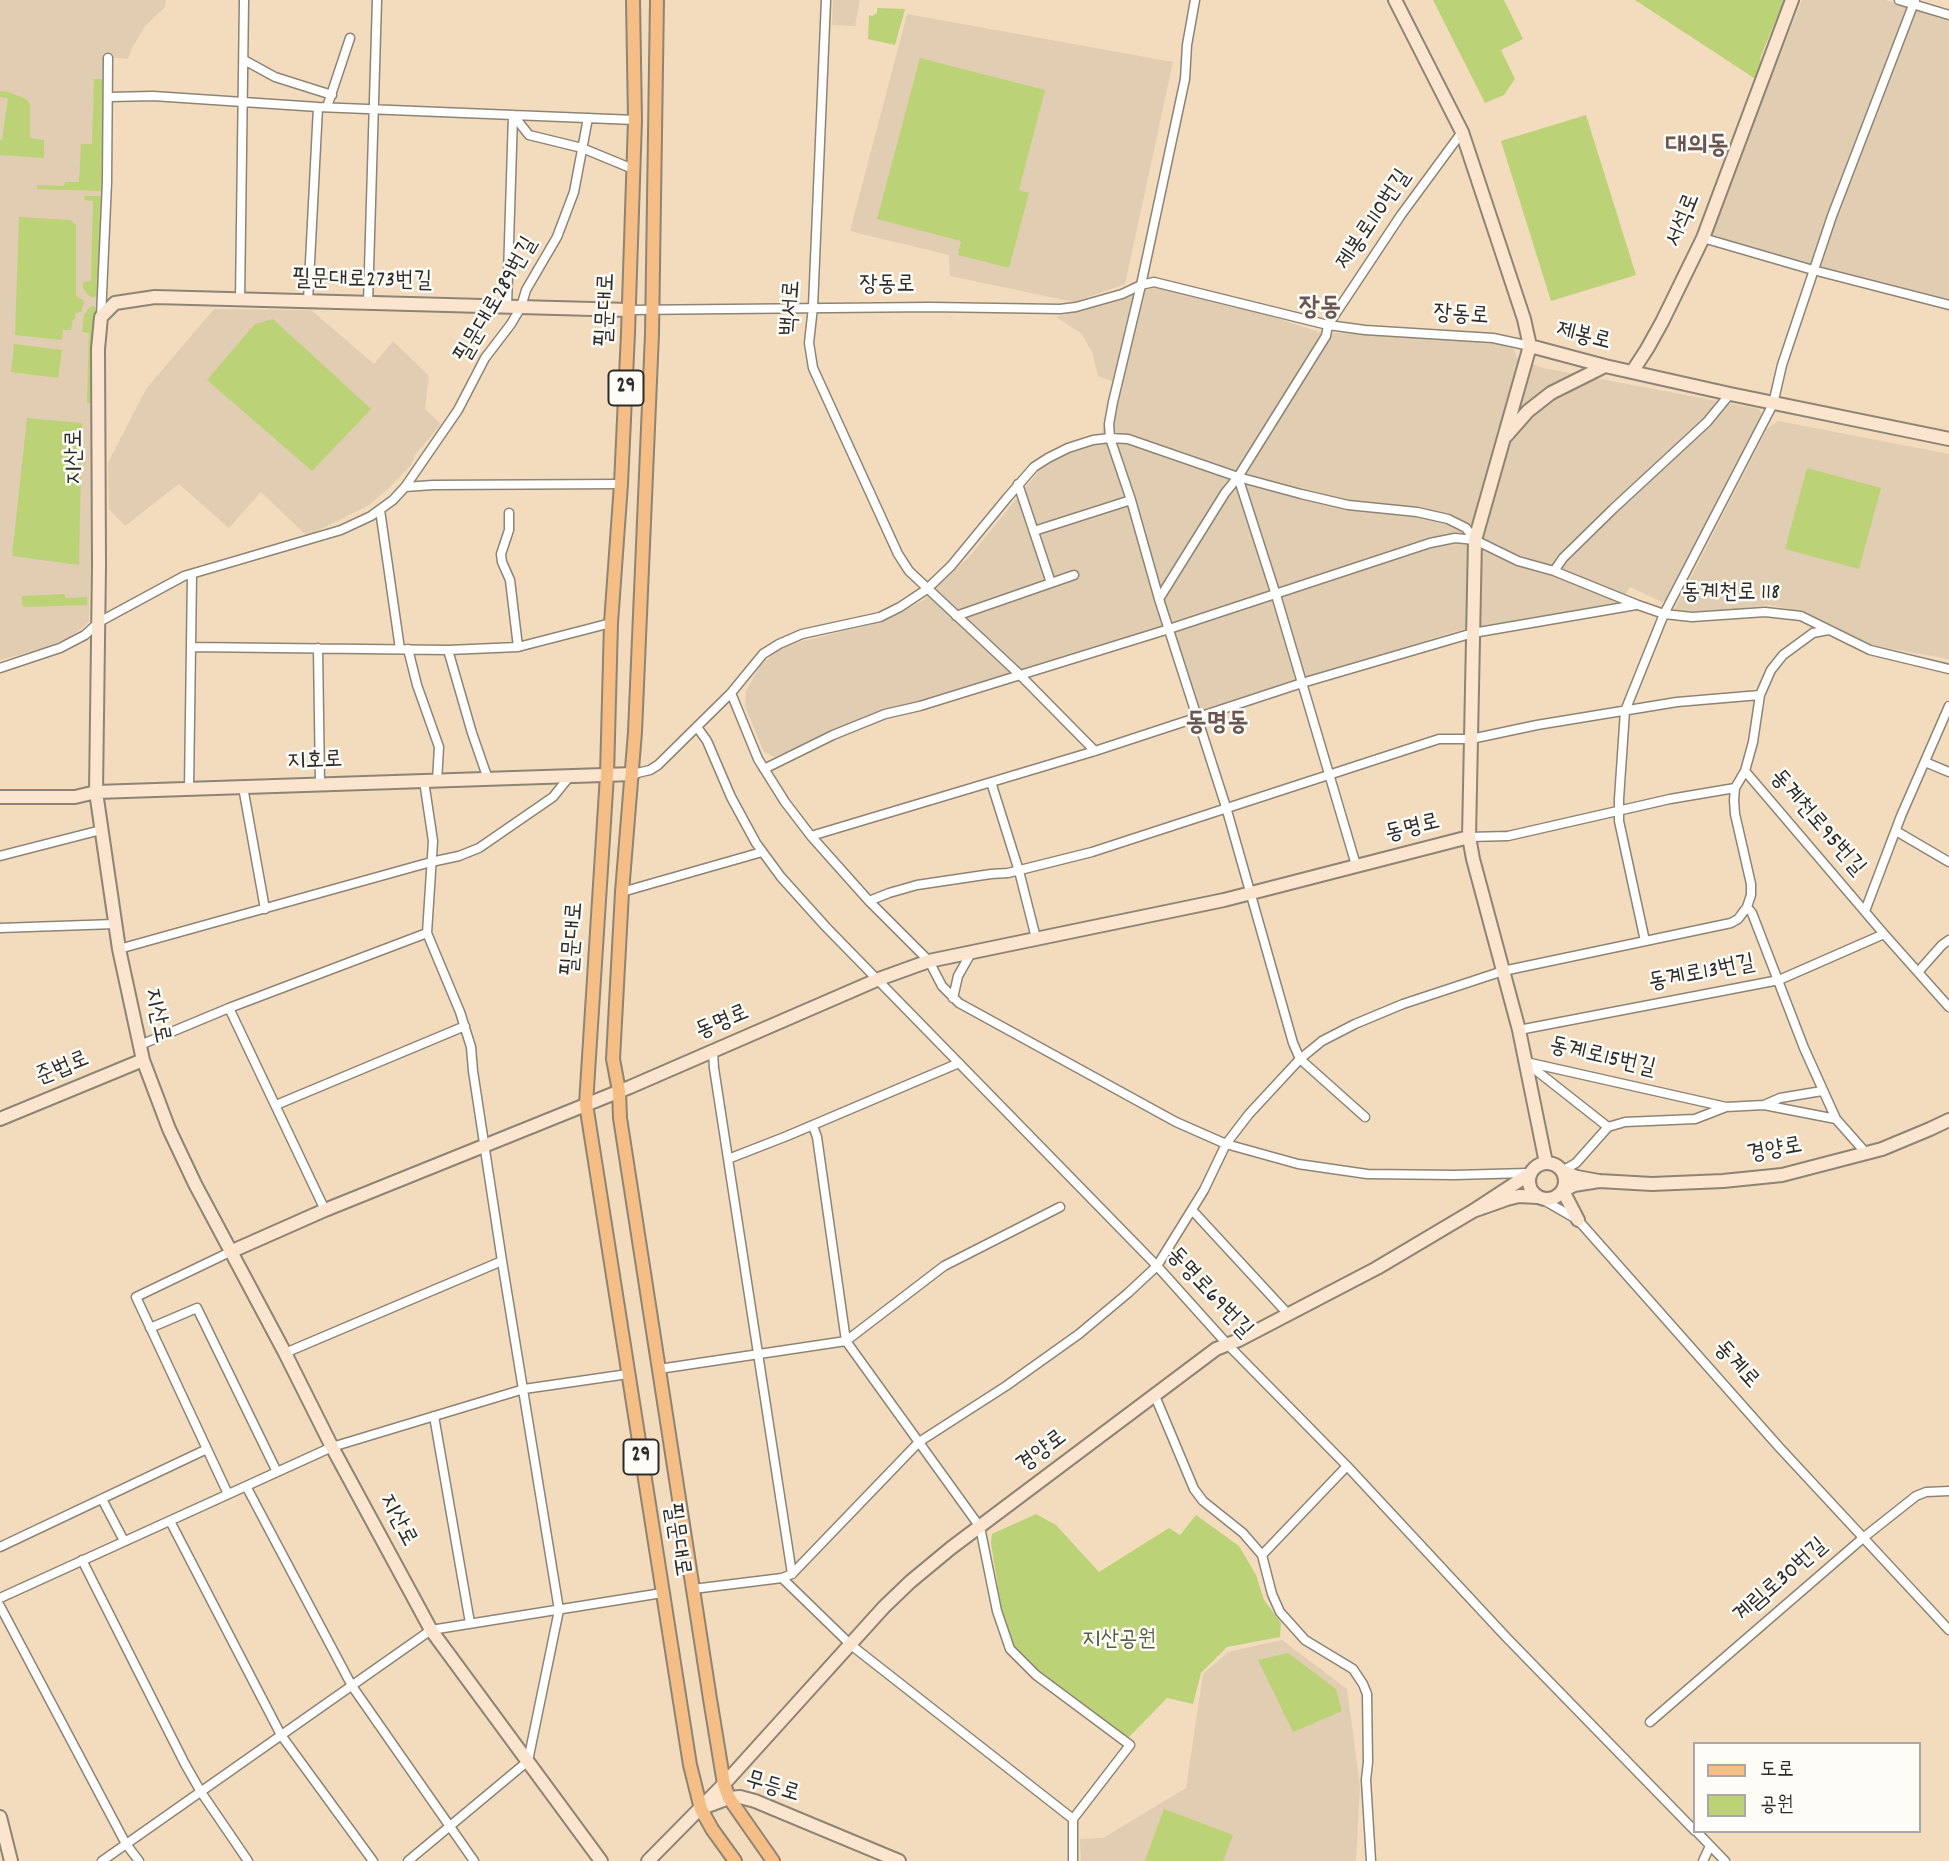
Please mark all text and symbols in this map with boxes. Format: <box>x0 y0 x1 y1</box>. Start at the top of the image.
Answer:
district label: 대의동 <box>1666 132 1728 164</box>
street label: 제봉로110번길 <box>1331 166 1419 276</box>
street label: 서석로 <box>1662 190 1708 252</box>
street label: 필문대로289번길 <box>451 233 545 369</box>
street label: 필문대로273번길 <box>292 267 432 297</box>
street label: 필문대로 <box>593 273 623 347</box>
street label: 장동로 <box>859 273 915 301</box>
street label: 백서로 <box>777 279 809 337</box>
district label: 장동 <box>1299 294 1341 326</box>
street label: 장동로 <box>1432 301 1490 333</box>
street label: 제봉로 <box>1553 318 1613 358</box>
road number: 29 <box>608 370 644 406</box>
street label: 지산로 <box>63 429 91 485</box>
street label: 동계천로 118 <box>1682 581 1780 609</box>
district label: 동명동 <box>1186 709 1248 741</box>
street label: 지호로 <box>287 748 343 778</box>
street label: 동계천로95번길 <box>1762 765 1870 883</box>
street label: 동명로 <box>1383 810 1443 850</box>
street label: 필문대로 <box>559 901 591 977</box>
street label: 동계로13번길 <box>1646 951 1758 999</box>
street label: 지산로 <box>136 986 174 1046</box>
street label: 동명로 <box>692 1000 754 1048</box>
street label: 동계로15번길 <box>1546 1033 1658 1085</box>
street label: 준법로 <box>32 1047 94 1093</box>
street label: 경양로 <box>1745 1134 1805 1170</box>
street label: 동명로69번길 <box>1159 1243 1257 1345</box>
street label: 동계로 <box>1706 1336 1764 1396</box>
street label: 경양로 <box>1013 1425 1073 1481</box>
road number: 29 <box>624 1440 658 1474</box>
street label: 지산로 <box>371 1490 421 1552</box>
street label: 필문대로 <box>656 1501 694 1579</box>
street label: 계림로30번길 <box>1729 1534 1835 1630</box>
park label: 지산공원 <box>1082 1628 1156 1656</box>
legend <box>1694 1742 1921 1833</box>
text: 도로 <box>1760 1756 1794 1786</box>
street label: 무등로 <box>741 1768 803 1810</box>
text: 공원 <box>1760 1791 1794 1821</box>

